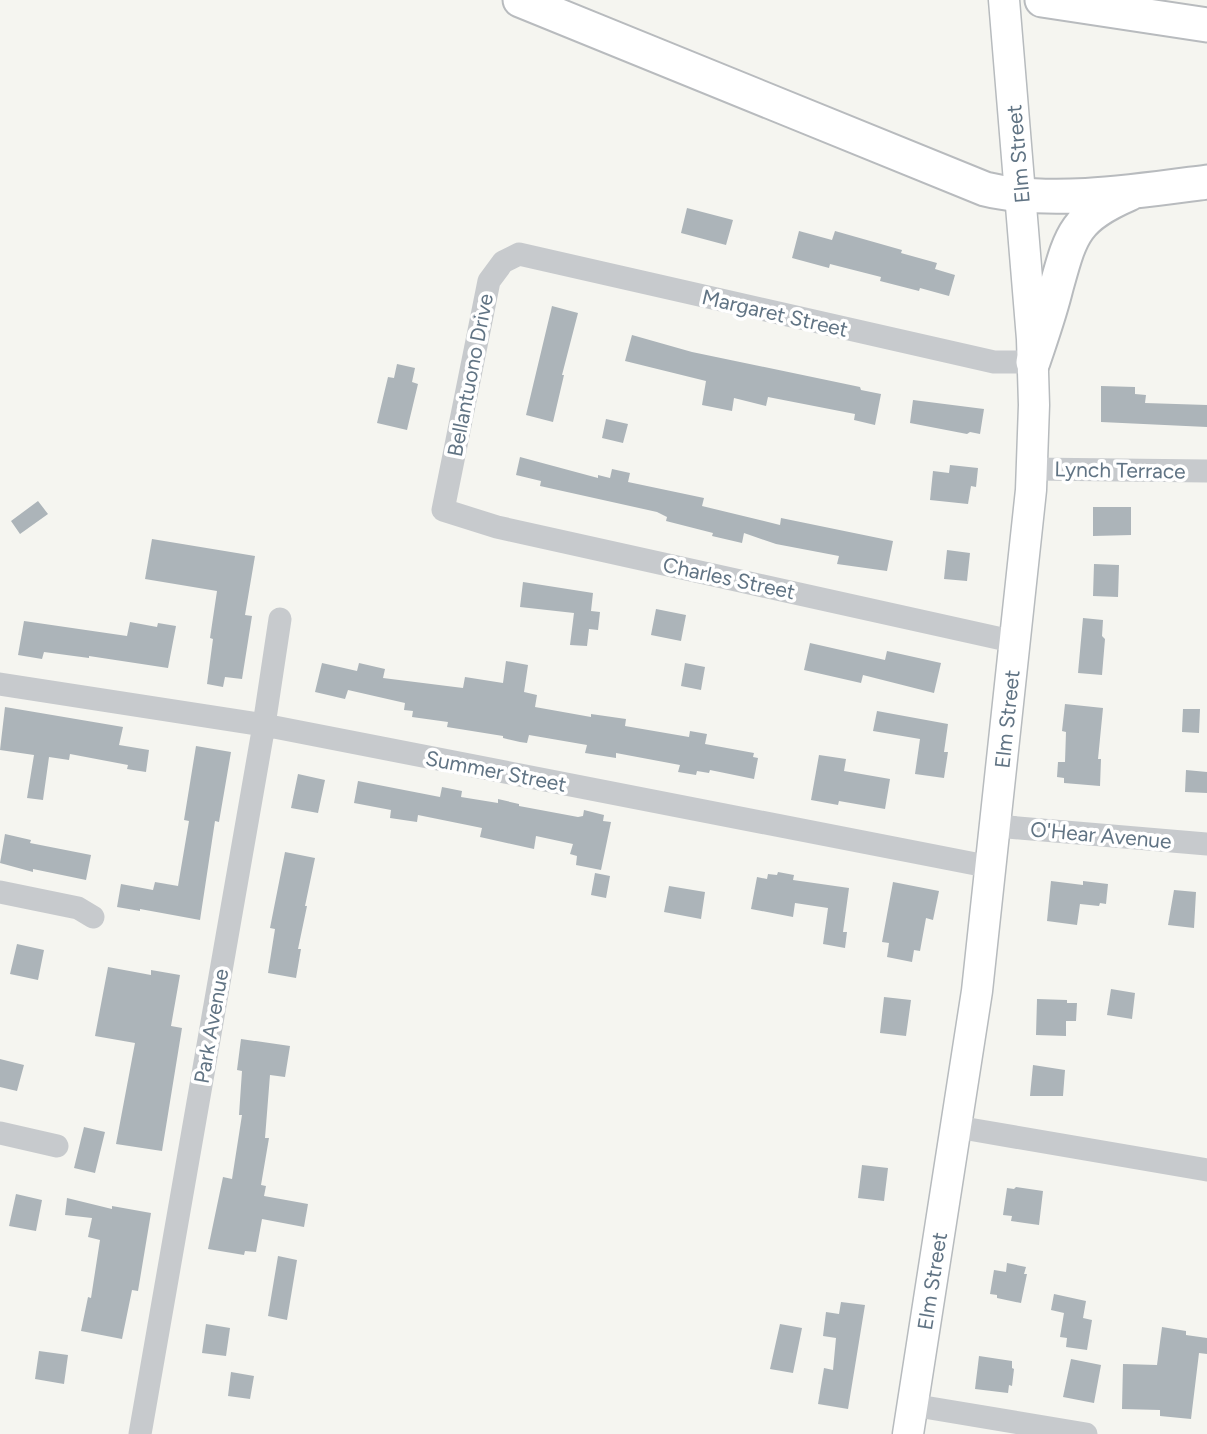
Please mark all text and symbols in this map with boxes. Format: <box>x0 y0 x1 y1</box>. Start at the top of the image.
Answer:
street label: Elm Street <box>1001 104 1035 204</box>
street label: Margaret Street <box>700 284 851 342</box>
street label: Bellantuono Drive <box>442 291 498 459</box>
street label: Lynch Terrace <box>1054 456 1186 484</box>
street label: Charles Street <box>661 552 797 604</box>
street label: Elm Street <box>989 668 1025 769</box>
street label: Summer Street <box>423 745 569 797</box>
street label: O'Hear Avenue <box>1029 816 1173 854</box>
street label: Park Avenue <box>189 967 233 1085</box>
street label: Elm Street <box>912 1230 952 1332</box>

